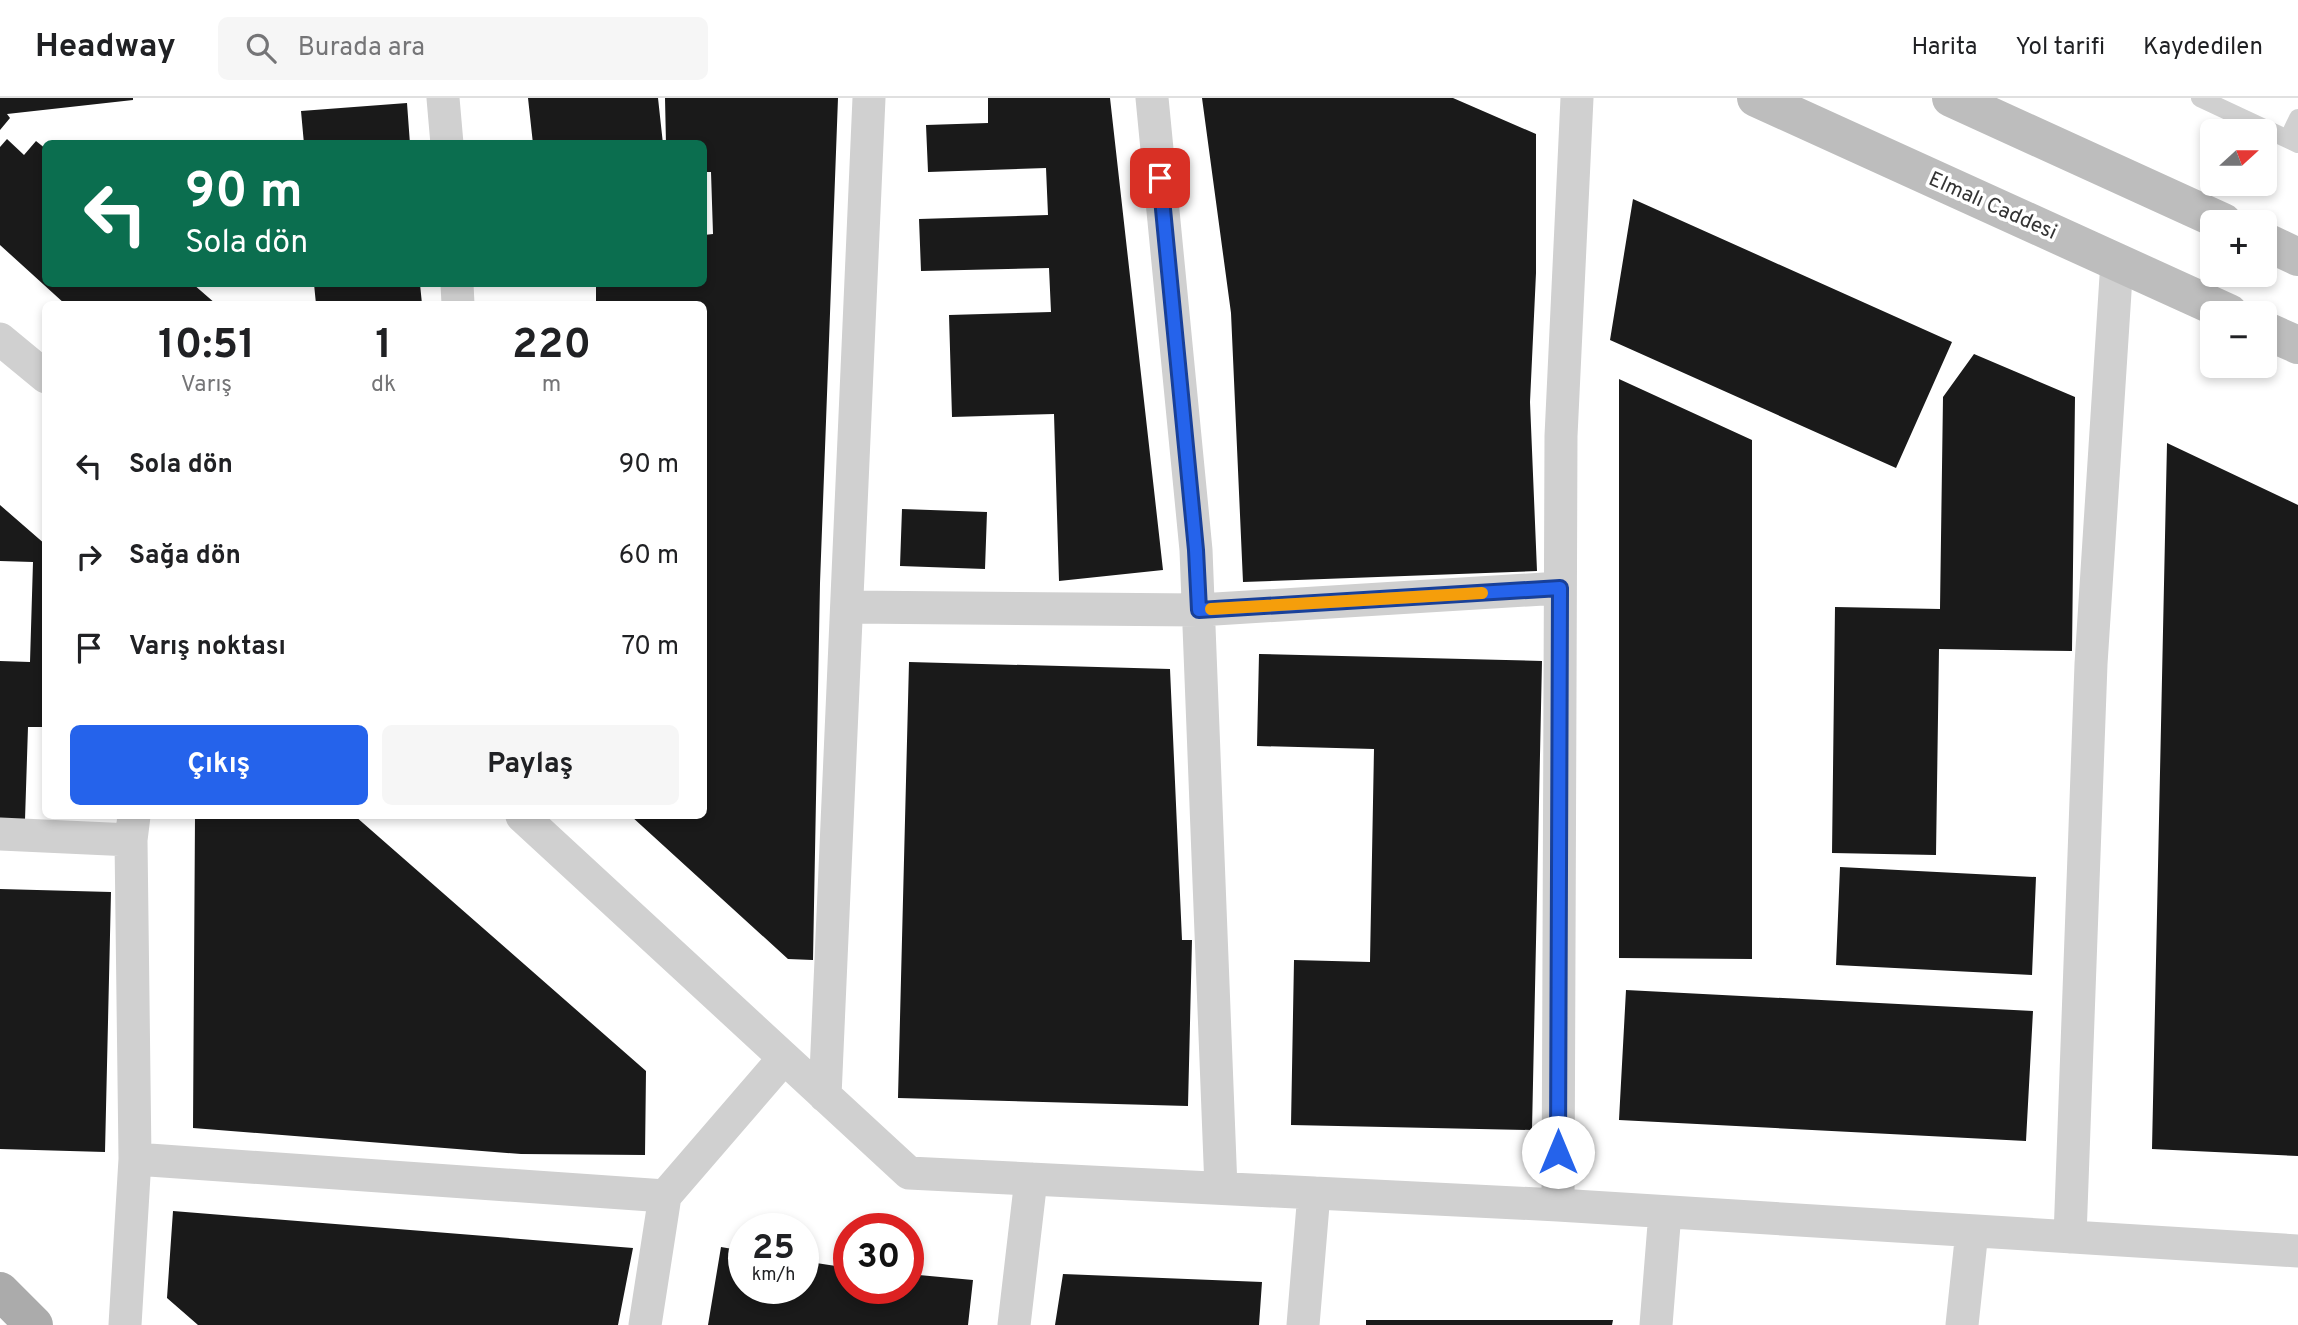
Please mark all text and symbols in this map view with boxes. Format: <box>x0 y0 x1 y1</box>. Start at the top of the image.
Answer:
search box <box>218 17 708 80</box>
text: Headway <box>35 27 176 69</box>
icon: search <box>242 29 280 67</box>
text: Burada ara <box>298 32 425 65</box>
text: Harita <box>1912 33 1977 63</box>
text: Yol tarifi <box>2015 33 2105 63</box>
text: Kaydedilen <box>2143 33 2263 63</box>
north arrow <box>2200 119 2277 196</box>
map controls <box>2200 119 2277 378</box>
pin <box>1130 148 1190 208</box>
icon: arrive <box>1141 159 1179 197</box>
text: 90 m <box>185 163 303 225</box>
street label: Elmalı Caddesi <box>1924 166 2061 247</box>
icon: left <box>70 168 161 259</box>
button: + <box>2200 210 2277 287</box>
text: Sola dön <box>185 224 308 264</box>
button: − <box>2200 301 2277 378</box>
text: 10:51 <box>158 320 255 373</box>
text: 1 <box>375 320 392 373</box>
text: 220 <box>512 320 591 373</box>
text: Varış <box>181 371 232 400</box>
text: dk <box>371 371 396 400</box>
text: m <box>542 371 561 400</box>
icon: left <box>70 447 108 485</box>
text: Sola dön <box>129 449 233 482</box>
text: 90 m <box>619 449 679 482</box>
icon: right <box>70 538 108 576</box>
text: Sağa dön <box>129 540 241 573</box>
text: 60 m <box>619 540 679 573</box>
icon: arrive <box>70 629 108 667</box>
text: Varış noktası <box>129 631 286 664</box>
text: 70 m <box>621 631 679 664</box>
button: Çıkış <box>70 725 368 805</box>
button: Paylaş <box>382 725 679 805</box>
position arrow <box>1521 1115 1595 1189</box>
speed limit sign: 30 <box>833 1213 924 1304</box>
text: 25 <box>752 1227 795 1271</box>
text: km/h <box>752 1264 795 1287</box>

